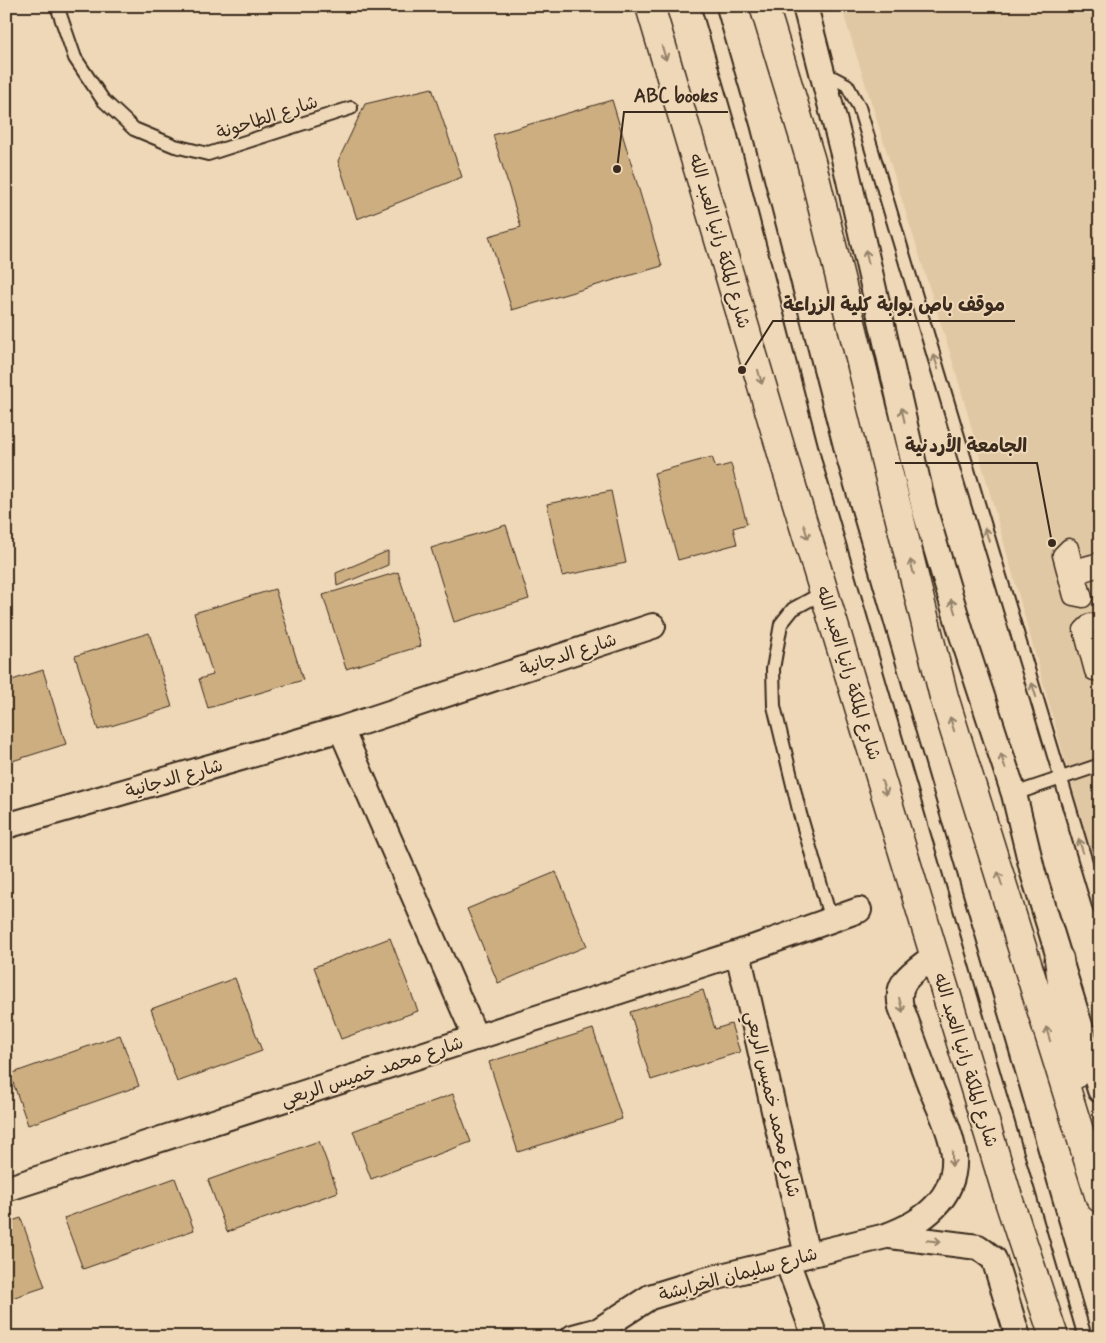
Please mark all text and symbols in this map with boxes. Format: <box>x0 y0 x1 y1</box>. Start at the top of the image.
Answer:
one-way arrow <box>660 45 670 61</box>
callout: ABC books <box>624 78 728 112</box>
text: ABC books <box>634 84 719 109</box>
street label: شارع الطاحونة <box>213 90 321 146</box>
street label: شارع الملكة رانيا العبد الله <box>683 151 756 332</box>
one-way arrow <box>862 249 871 265</box>
callout: موقف باص بوابة كلية الزراعة <box>773 287 1015 321</box>
text: موقف باص بوابة كلية الزراعة <box>783 293 1005 318</box>
one-way arrow <box>930 354 940 370</box>
one-way arrow <box>756 368 765 384</box>
one-way arrow <box>897 408 907 424</box>
callout: الجامعة الأردنية <box>895 429 1037 463</box>
text: الجامعة الأردنية <box>905 433 1027 459</box>
one-way arrow <box>802 524 812 540</box>
one-way arrow <box>982 527 992 543</box>
one-way arrow <box>907 559 916 575</box>
street label: شارع الملكة رانيا العبد الله <box>810 583 886 763</box>
one-way arrow <box>947 598 957 614</box>
street label: شارع الدجانية <box>517 628 620 682</box>
one-way arrow <box>1028 683 1038 699</box>
one-way arrow <box>947 716 957 732</box>
one-way arrow <box>998 753 1007 769</box>
street label: شارع الدجانية <box>123 754 226 804</box>
one-way arrow <box>879 780 889 796</box>
one-way arrow <box>1075 838 1085 854</box>
one-way arrow <box>995 871 1005 887</box>
street label: شارع الملكة رانيا العبد الله <box>927 970 1003 1150</box>
one-way arrow <box>897 997 906 1013</box>
street label: شارع محمد خميس الربعي <box>736 1009 805 1201</box>
one-way arrow <box>1043 1027 1053 1043</box>
street label: شارع محمد خميس الربعي <box>278 1031 468 1116</box>
one-way arrow <box>947 1150 957 1166</box>
one-way arrow <box>926 1236 942 1246</box>
street label: شارع سليمان الخرابشة <box>656 1242 820 1308</box>

